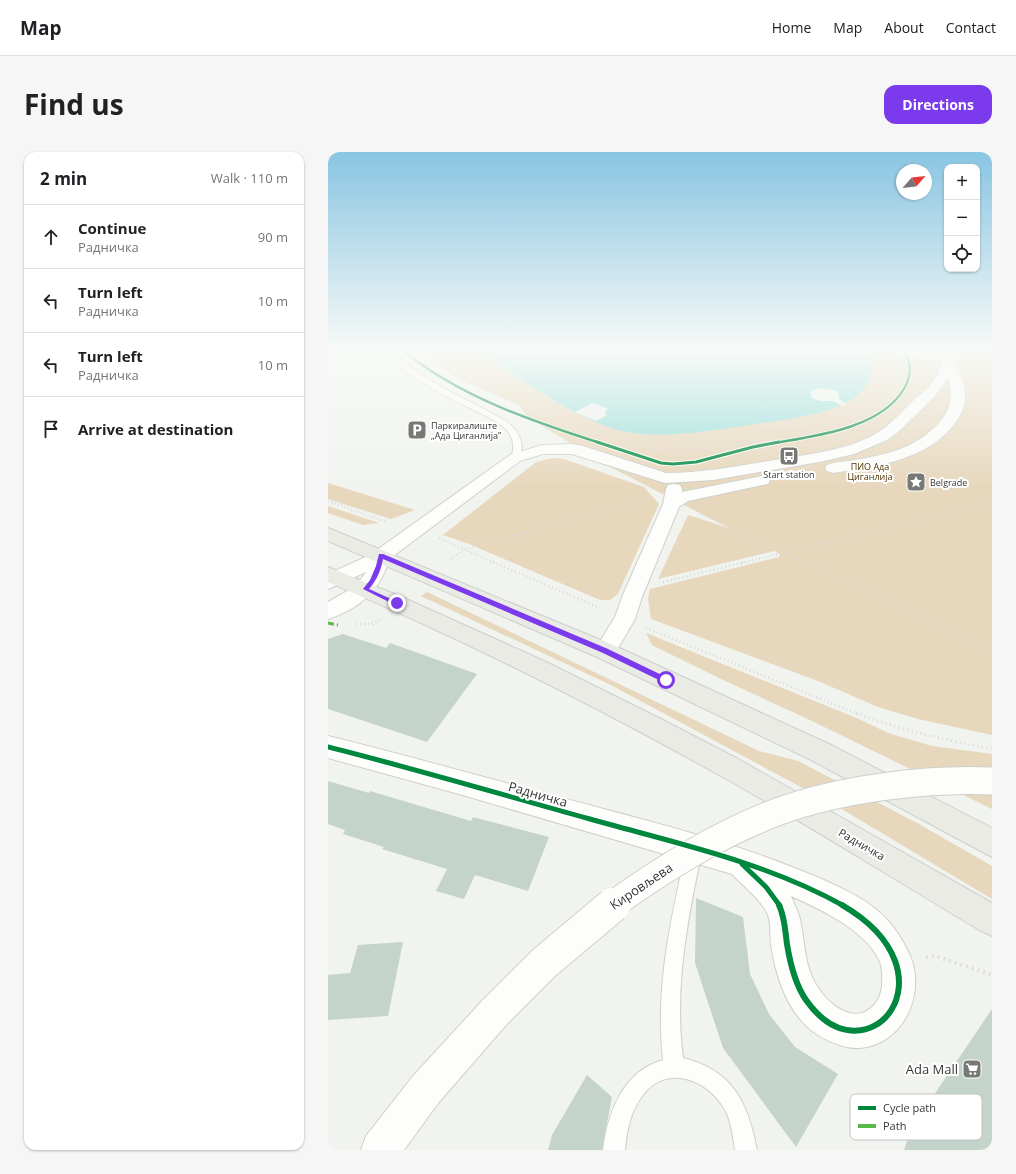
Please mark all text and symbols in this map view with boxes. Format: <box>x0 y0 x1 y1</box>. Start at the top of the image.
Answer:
text: Map <box>20 15 61 41</box>
text: Home <box>772 18 811 37</box>
text: Map <box>833 18 862 37</box>
text: About <box>884 18 924 37</box>
text: Contact <box>946 18 996 37</box>
text: Find us <box>24 85 124 123</box>
button: Directions <box>884 85 992 124</box>
north arrow <box>896 164 932 200</box>
map controls <box>944 164 980 272</box>
button: + <box>944 164 980 200</box>
text: 2 min <box>40 167 87 190</box>
text: Walk · 110 m <box>211 169 288 187</box>
button: − <box>944 200 980 236</box>
text: Continue <box>78 218 146 238</box>
icon: ahead <box>40 226 62 248</box>
text: 90 m <box>258 228 288 246</box>
button: locate <box>944 236 980 272</box>
text: Радничка <box>78 238 139 256</box>
text: Turn left <box>78 282 143 302</box>
icon: left <box>40 290 62 312</box>
text: 10 m <box>258 292 288 310</box>
text: Радничка <box>78 302 139 320</box>
text: Turn left <box>78 346 143 366</box>
icon: left <box>40 354 62 376</box>
text: 10 m <box>258 356 288 374</box>
text: Радничка <box>78 366 139 384</box>
icon: arrive <box>40 418 62 440</box>
text: Arrive at destination <box>78 419 233 439</box>
parking icon: Паркиралиште „Ада Циганлија” <box>406 419 428 441</box>
place label: Паркиралиште „Ада Циганлија” <box>431 419 502 442</box>
bus stop icon: Start station <box>778 445 800 467</box>
park label: ПИО Ада Циганлија <box>847 460 893 483</box>
place label: Start station <box>763 468 815 481</box>
place icon: Belgrade <box>905 471 927 493</box>
place label: Belgrade <box>930 476 967 489</box>
route end <box>388 594 406 612</box>
route start <box>657 671 675 689</box>
street label: Радничка <box>506 777 570 811</box>
street label: Радничка <box>836 825 888 863</box>
street label: Кировљева <box>606 858 676 914</box>
supermarket icon: Ada Mall <box>961 1058 983 1080</box>
place label: Ada Mall <box>906 1060 958 1078</box>
legend <box>850 1094 982 1140</box>
text: Cycle path <box>883 1100 936 1115</box>
text: Path <box>883 1118 906 1133</box>

